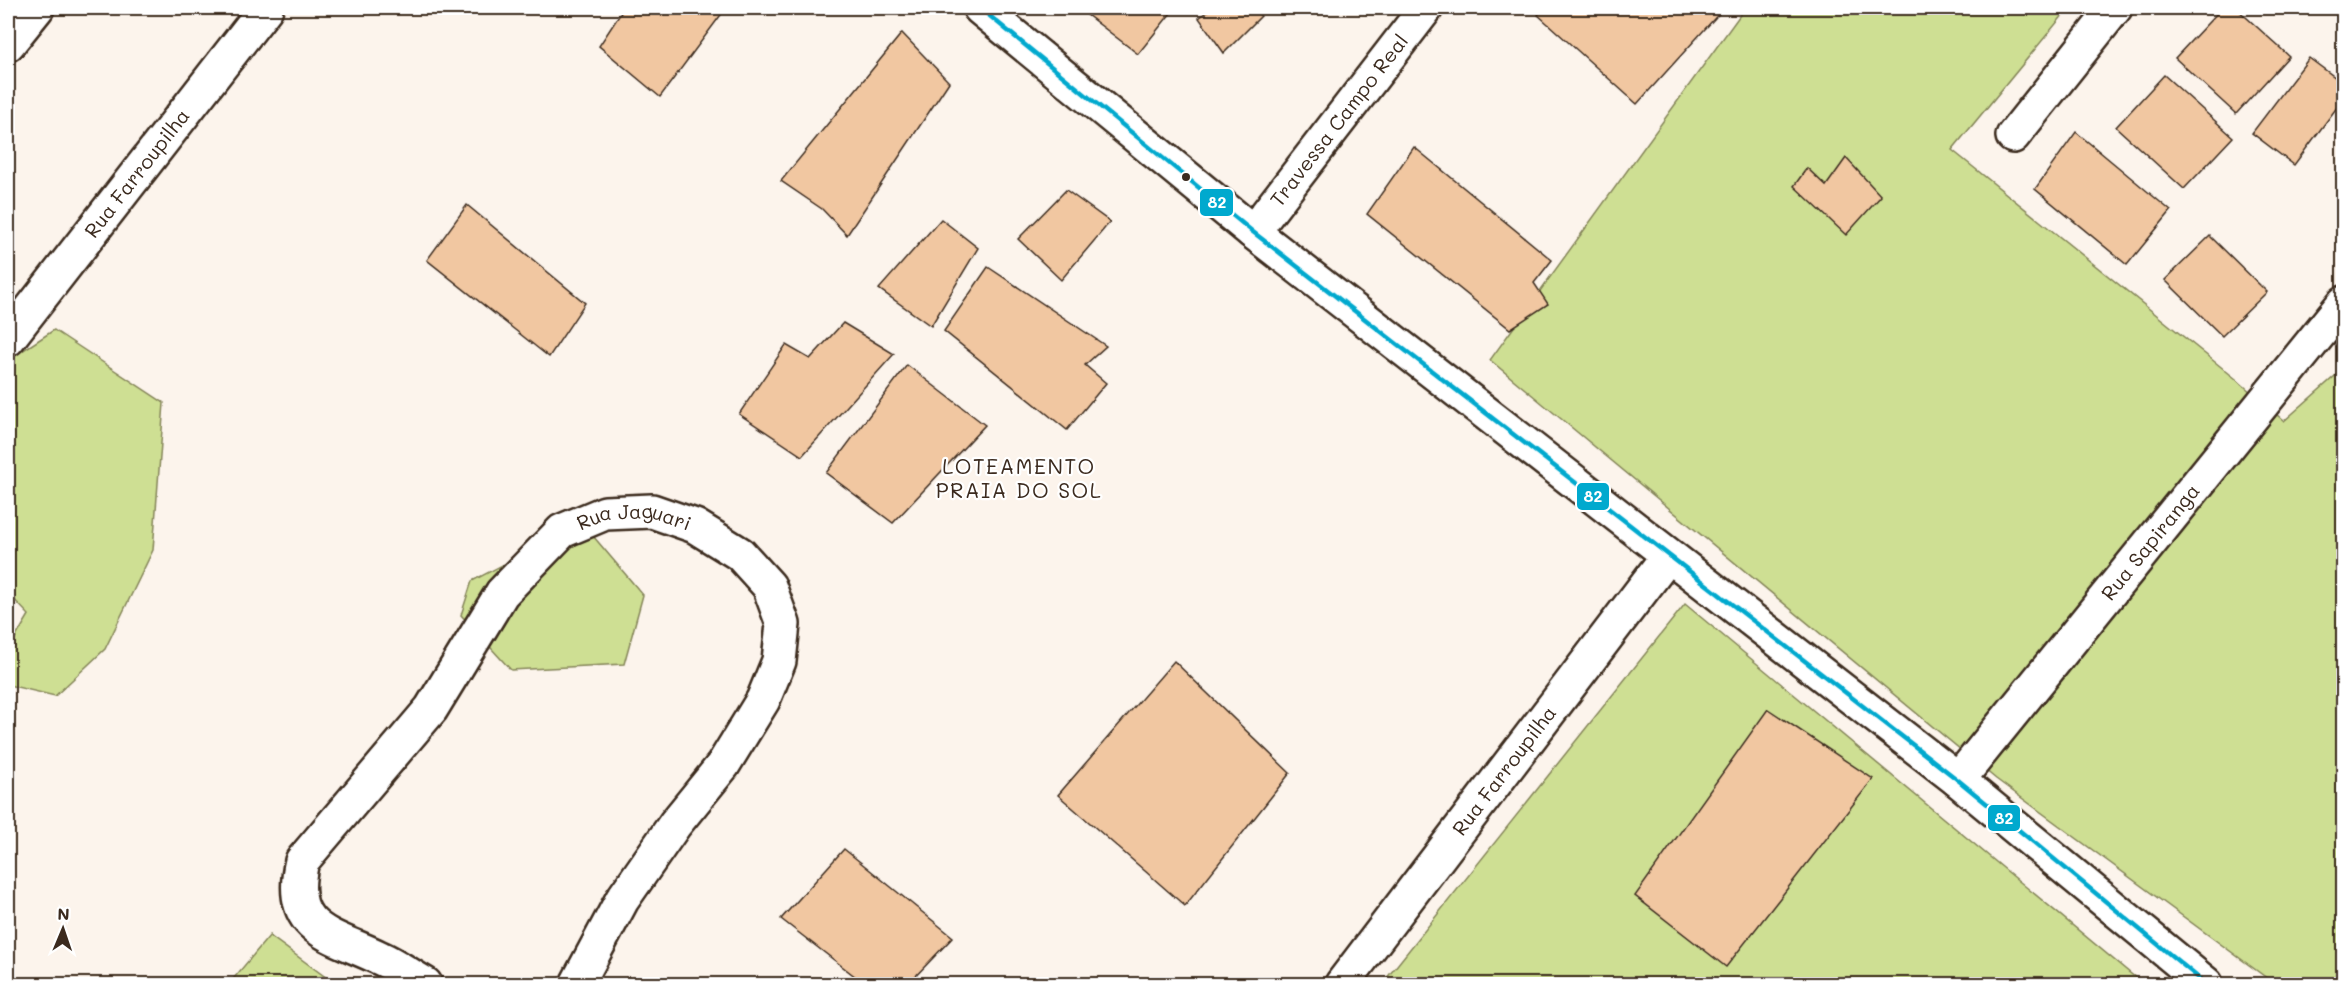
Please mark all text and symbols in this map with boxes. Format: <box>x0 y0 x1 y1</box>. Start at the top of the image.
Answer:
street label: Travessa Campo Real <box>1264 28 1413 211</box>
street label: Rua Farroupilha <box>78 103 195 242</box>
unlabelled marker <box>1180 171 1192 183</box>
line badge: 82 <box>1199 188 1234 217</box>
text: 82 <box>1208 191 1226 212</box>
district label: LOTEAMENTO PRAIA DO SOL <box>936 452 1102 503</box>
street label: Rua Sapiranga <box>2095 478 2205 605</box>
line badge: 82 <box>1576 482 1610 511</box>
text: 82 <box>1584 485 1602 506</box>
street label: Rua Jaguari <box>572 497 695 536</box>
street label: Rua Farroupilha <box>1446 700 1561 840</box>
line badge: 82 <box>1987 804 2021 832</box>
text: 82 <box>1995 807 2013 828</box>
north arrow <box>33 899 93 959</box>
text: N <box>57 903 70 924</box>

